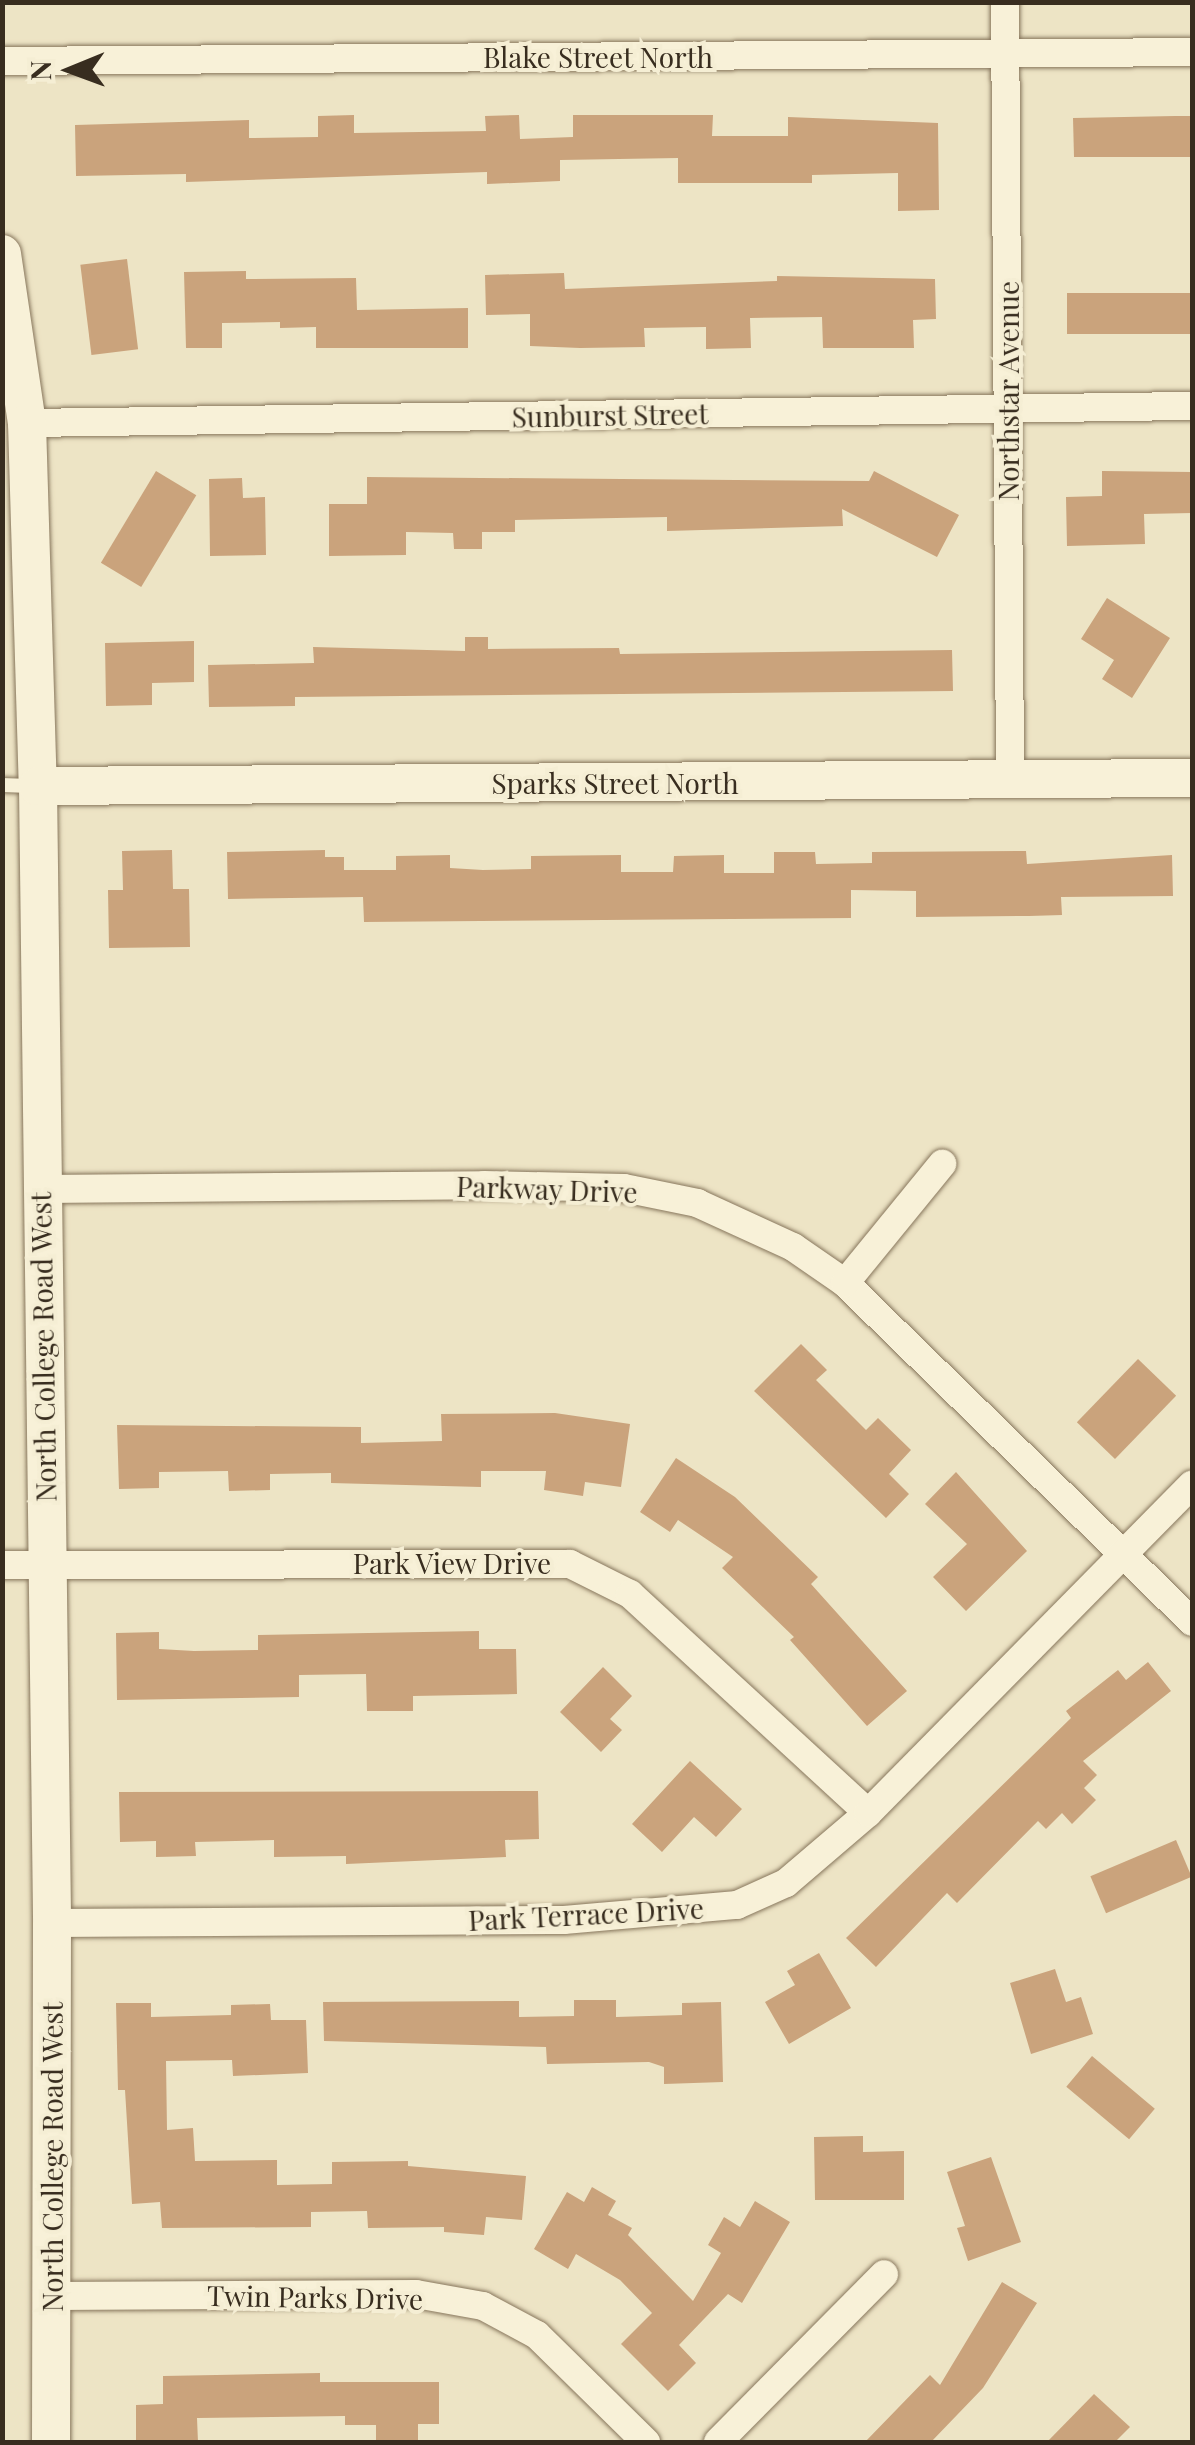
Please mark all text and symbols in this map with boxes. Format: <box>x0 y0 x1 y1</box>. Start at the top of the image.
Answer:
north arrow <box>20 20 120 120</box>
street label: Blake Street North <box>483 40 713 74</box>
text: N <box>21 60 58 81</box>
street label: Northstar Avenue <box>991 280 1025 502</box>
street label: Sunburst Street <box>511 396 709 434</box>
street label: Sparks Street North <box>491 766 739 800</box>
street label: Parkway Drive <box>455 1169 639 1209</box>
street label: North College Road West <box>23 1191 63 1503</box>
street label: Park View Drive <box>352 1546 552 1580</box>
street label: Park Terrace Drive <box>467 1891 705 1937</box>
street label: North College Road West <box>35 2002 69 2312</box>
street label: Twin Parks Drive <box>207 2278 423 2316</box>

